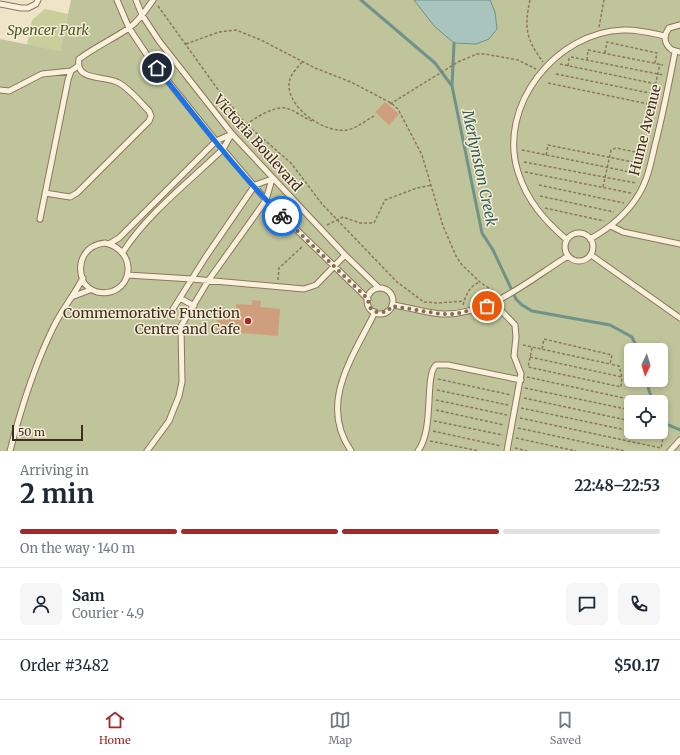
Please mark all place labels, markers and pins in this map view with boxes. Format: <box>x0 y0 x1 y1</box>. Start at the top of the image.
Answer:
pin <box>140 51 174 85</box>
pin <box>470 289 504 323</box>
place label: Commemorative Function Centre and Cafe <box>63 304 240 338</box>
marker: Commemorative Function Centre and Cafe <box>243 316 253 326</box>

